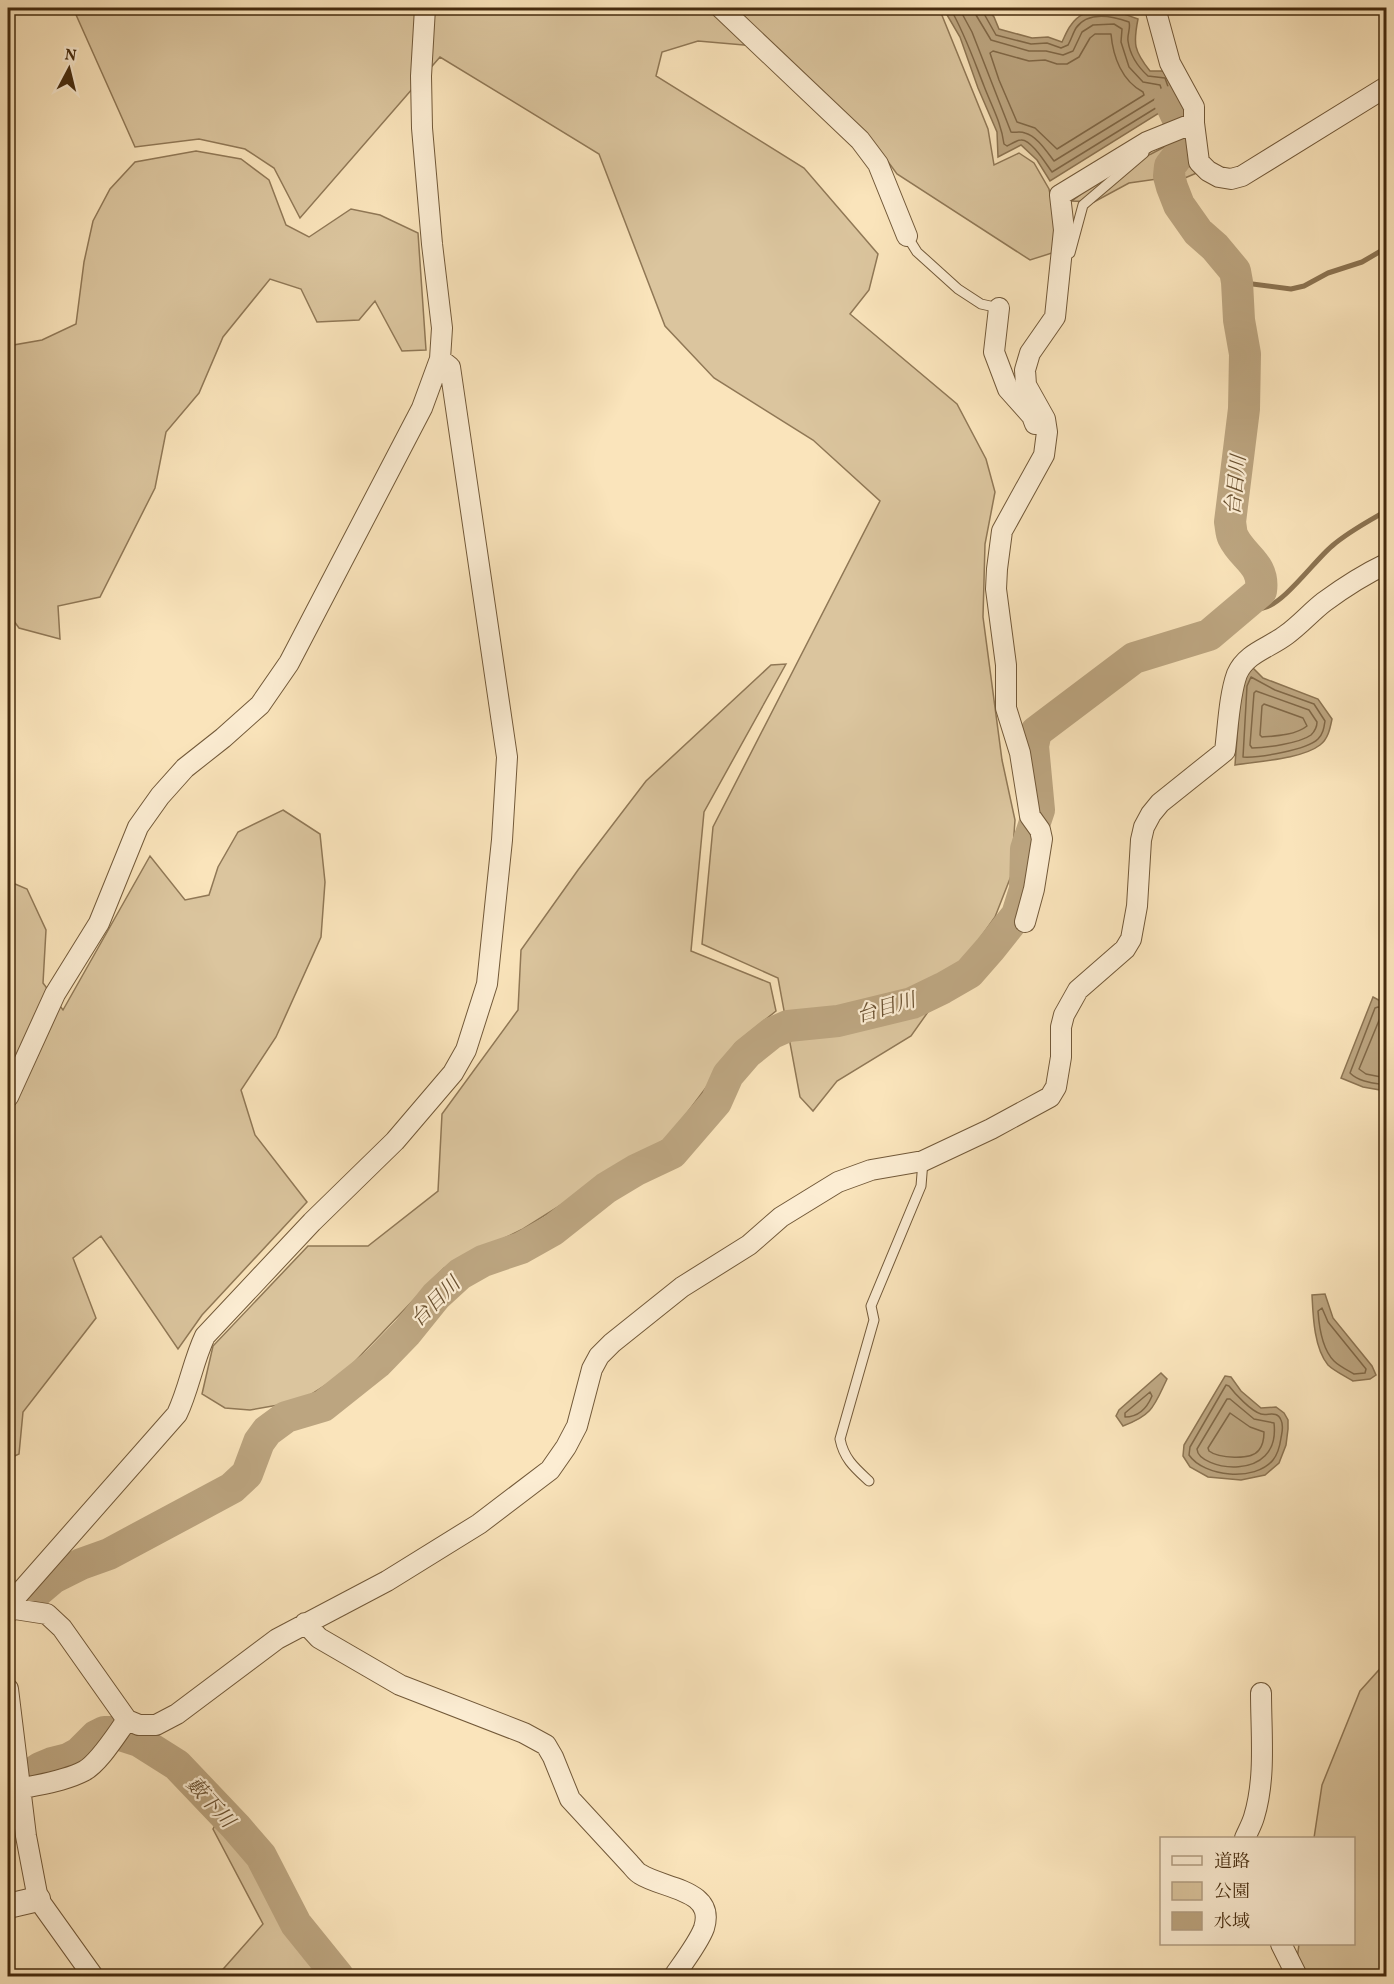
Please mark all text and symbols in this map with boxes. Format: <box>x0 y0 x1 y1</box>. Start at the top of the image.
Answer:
north arrow <box>39 39 99 99</box>
text: N <box>63 44 78 68</box>
water label: 台目川 <box>1220 452 1254 517</box>
water label: 台目川 <box>854 987 921 1031</box>
water label: 台目川 <box>405 1270 469 1334</box>
water label: 藪下川 <box>179 1772 241 1836</box>
legend <box>1160 1837 1355 1945</box>
text: 道路 <box>1214 1850 1250 1875</box>
text: 公園 <box>1214 1880 1250 1905</box>
text: 水域 <box>1214 1910 1250 1935</box>

